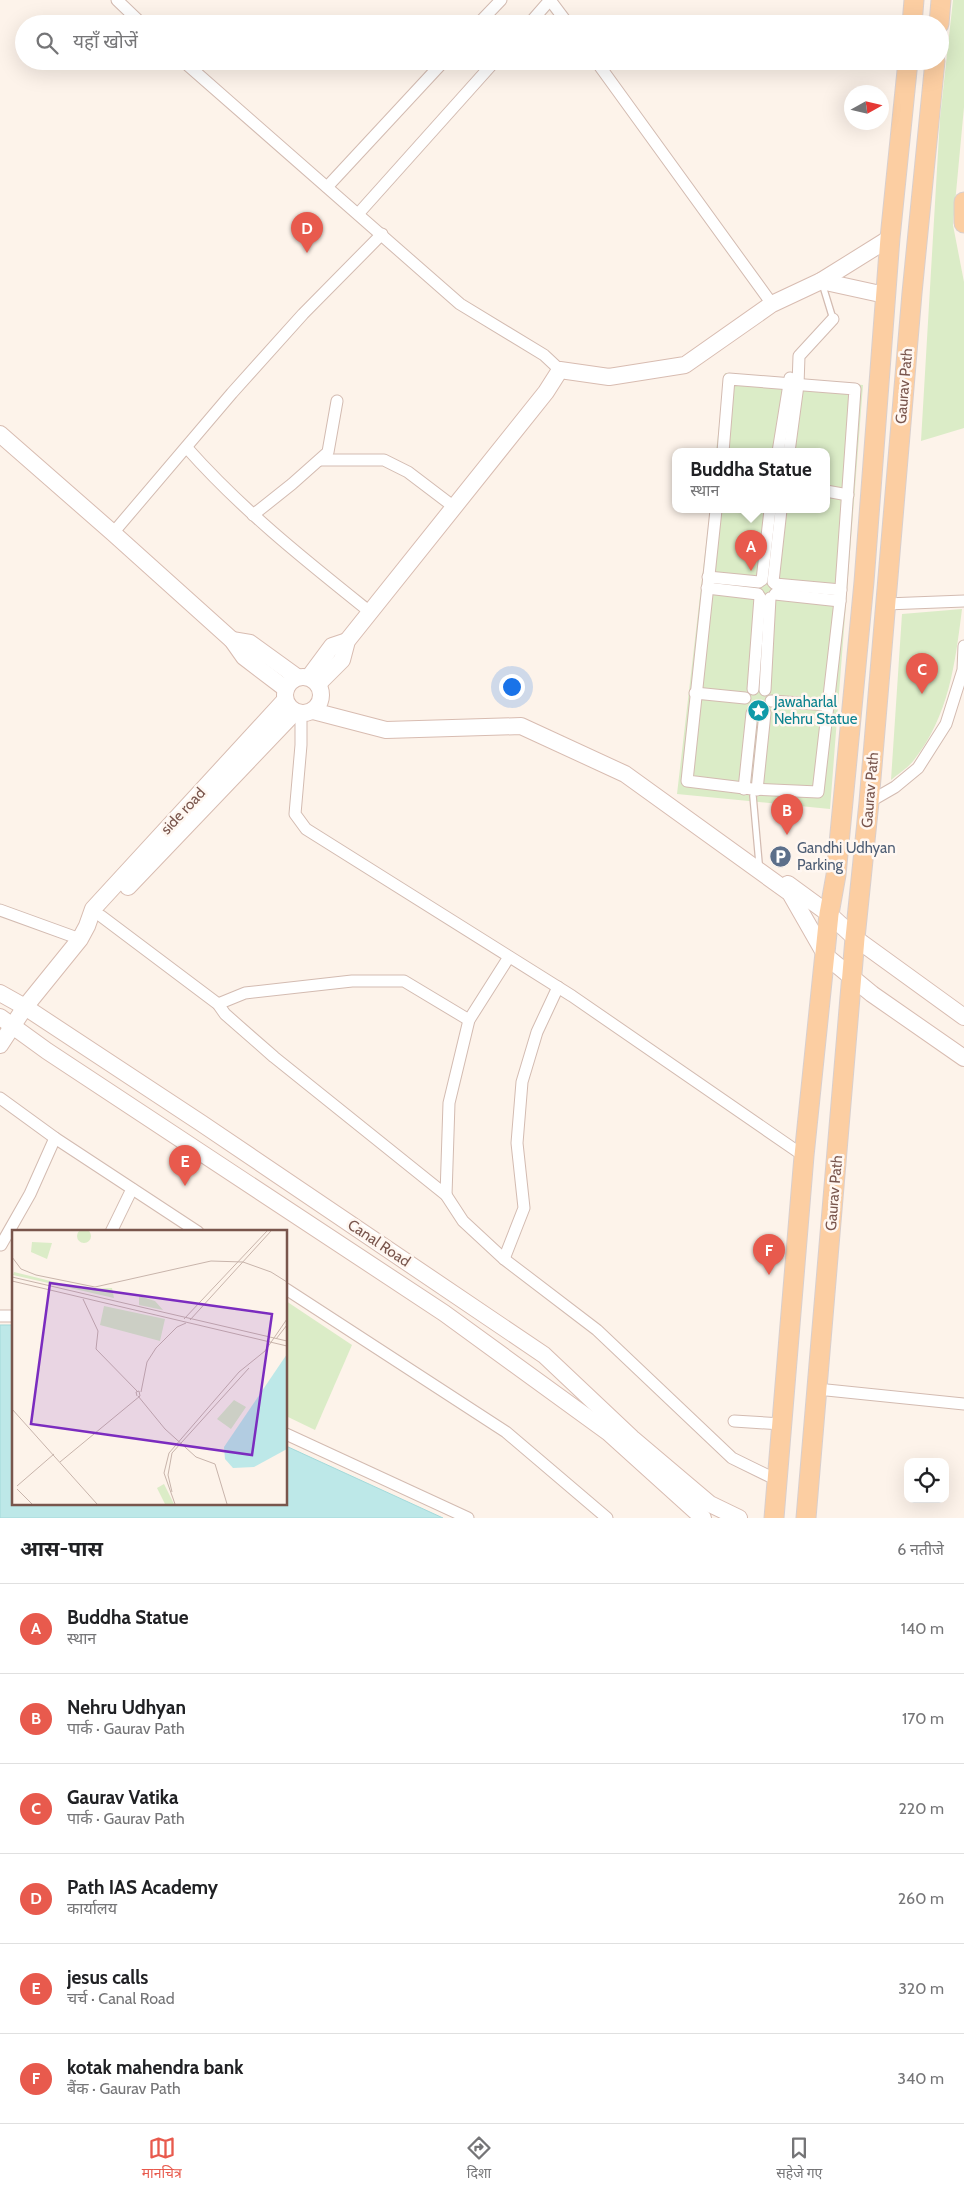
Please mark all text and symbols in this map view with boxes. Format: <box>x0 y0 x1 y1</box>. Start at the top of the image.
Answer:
search box <box>15 15 949 70</box>
icon: search <box>33 29 61 57</box>
text: यहाँ खोजें <box>73 30 138 53</box>
north arrow <box>844 85 889 130</box>
pin: D <box>291 212 323 253</box>
street label: Gaurav Path <box>892 347 916 425</box>
popup <box>672 448 830 513</box>
text: Buddha Statue <box>690 458 812 481</box>
text: स्थान <box>690 481 719 500</box>
pin: A <box>735 530 767 571</box>
pin: C <box>906 653 938 694</box>
your location <box>499 674 525 700</box>
place label: Jawaharlal Nehru Statue <box>773 693 858 728</box>
place icon: Jawaharlal Nehru Statue <box>746 699 770 723</box>
street label: Gaurav Path <box>858 751 882 829</box>
street label: side road <box>157 784 209 838</box>
pin: B <box>771 794 803 835</box>
place label: Gandhi Udhyan Parking <box>797 839 896 874</box>
parking icon: Gandhi Udhyan Parking <box>769 845 793 869</box>
pin: E <box>169 1145 201 1186</box>
street label: Gaurav Path <box>822 1154 846 1232</box>
street label: Canal Road <box>344 1216 414 1270</box>
inset map <box>12 1230 288 1506</box>
pin: F <box>753 1234 785 1275</box>
map controls <box>904 1458 949 1503</box>
button: locate <box>904 1458 949 1503</box>
text: आस-पास <box>20 1536 103 1561</box>
text: 6 नतीजे <box>897 1540 944 1559</box>
text: Buddha Statue <box>67 1606 189 1629</box>
text: A <box>31 1619 41 1638</box>
text: 140 m <box>901 1619 944 1638</box>
text: स्थान <box>67 1629 96 1648</box>
text: Nehru Udhyan <box>67 1696 186 1719</box>
text: B <box>31 1709 41 1728</box>
text: 170 m <box>902 1709 944 1728</box>
text: पार्क · Gaurav Path <box>67 1719 185 1738</box>
text: Gaurav Vatika <box>67 1786 178 1809</box>
text: C <box>31 1799 41 1818</box>
text: 220 m <box>898 1799 944 1818</box>
text: पार्क · Gaurav Path <box>67 1809 185 1828</box>
text: Path IAS Academy <box>67 1876 218 1899</box>
text: D <box>30 1889 42 1908</box>
text: 260 m <box>898 1889 944 1908</box>
text: कार्यालय <box>67 1899 117 1918</box>
text: jesus calls <box>67 1966 148 1989</box>
text: E <box>31 1979 41 1998</box>
text: 320 m <box>898 1979 944 1998</box>
text: चर्च · Canal Road <box>67 1989 175 2008</box>
text: kotak mahendra bank <box>67 2056 244 2079</box>
text: F <box>32 2069 40 2088</box>
text: 340 m <box>897 2069 944 2088</box>
text: बैंक · Gaurav Path <box>67 2079 181 2098</box>
tab: मानचित्र <box>142 2134 182 2184</box>
tab: दिशा <box>465 2134 493 2184</box>
tab: सहेजे गए <box>776 2134 822 2184</box>

